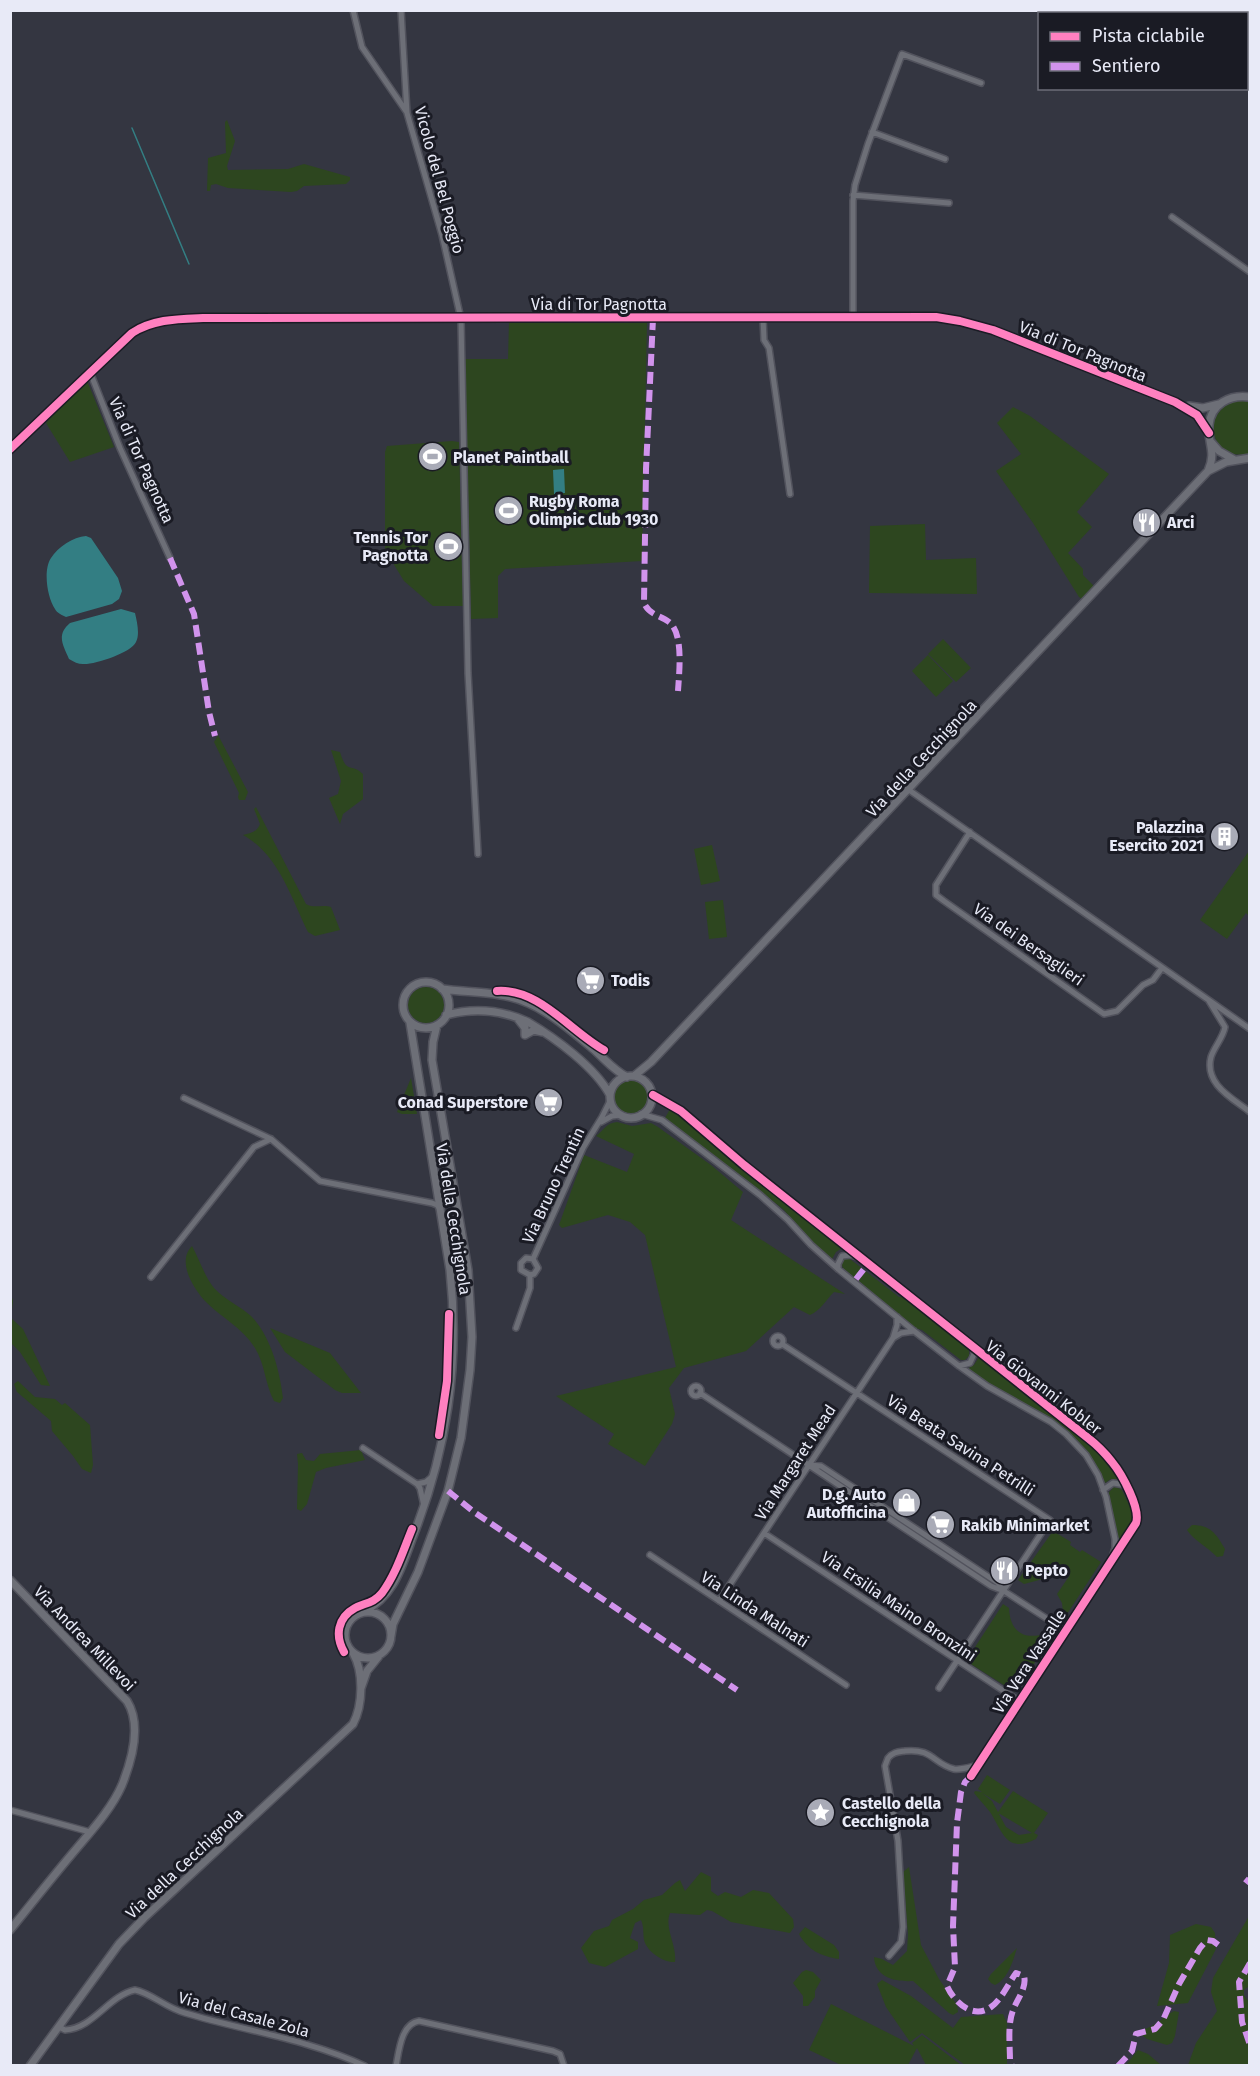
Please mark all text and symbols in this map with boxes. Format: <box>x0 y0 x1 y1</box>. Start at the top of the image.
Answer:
legend <box>1038 12 1248 90</box>
text: Pista ciclabile <box>1092 25 1205 47</box>
text: Sentiero <box>1092 55 1160 77</box>
street label: Vicolo del Bel Poggio <box>411 104 468 256</box>
street label: Via di Tor Pagnotta <box>531 295 667 314</box>
street label: Via di Tor Pagnotta <box>1016 317 1149 386</box>
street label: Via di Tor Pagnotta <box>105 394 178 526</box>
sports icon: Planet Paintball <box>416 441 448 473</box>
place label: Planet Paintball <box>453 448 569 467</box>
place label: Rugby Roma Olimpic Club 1930 <box>529 492 658 529</box>
sports icon: Rugby Roma Olimpic Club 1930 <box>492 494 524 526</box>
restaurant icon: Arci <box>1130 506 1162 538</box>
place label: Arci <box>1166 513 1195 532</box>
place label: Tennis Tor Pagnotta <box>353 528 429 565</box>
sports icon: Tennis Tor Pagnotta <box>433 530 465 562</box>
street label: Via della Cecchignola <box>862 696 981 821</box>
place label: Palazzina Esercito 2021 <box>1109 818 1204 855</box>
building icon: Palazzina Esercito 2021 <box>1209 820 1241 852</box>
street label: Via dei Bersaglieri <box>970 899 1088 990</box>
supermarket icon: Todis <box>574 964 606 996</box>
place label: Todis <box>611 971 650 990</box>
supermarket icon: Conad Superstore <box>533 1086 565 1118</box>
place label: Conad Superstore <box>398 1093 528 1112</box>
street label: Via Bruno Trentin <box>518 1124 589 1246</box>
street label: Via della Cecchignola <box>432 1142 475 1296</box>
street label: Via Giovanni Kobler <box>982 1336 1106 1439</box>
street label: Via Beata Savina Petrilli <box>884 1391 1038 1500</box>
street label: Via Margaret Mead <box>751 1401 840 1524</box>
place label: D.g. Auto Autofficina <box>806 1485 886 1522</box>
shop icon: D.g. Auto Autofficina <box>891 1487 923 1519</box>
supermarket icon: Rakib Minimarket <box>924 1509 956 1541</box>
place label: Rakib Minimarket <box>961 1516 1090 1535</box>
street label: Via Ersilia Maino Bronzini <box>818 1547 980 1665</box>
restaurant icon: Pepto <box>988 1554 1020 1586</box>
place label: Pepto <box>1025 1561 1068 1580</box>
street label: Via Linda Malnati <box>697 1567 812 1651</box>
street label: Via Andrea Millevoi <box>30 1582 139 1695</box>
street label: Via Vera Vassalle <box>989 1606 1070 1717</box>
place label: Castello della Cecchignola <box>842 1794 942 1831</box>
place icon: Castello della Cecchignola <box>805 1796 837 1828</box>
street label: Via della Cecchignola <box>122 1804 247 1923</box>
street label: Via del Casale Zola <box>176 1988 312 2041</box>

